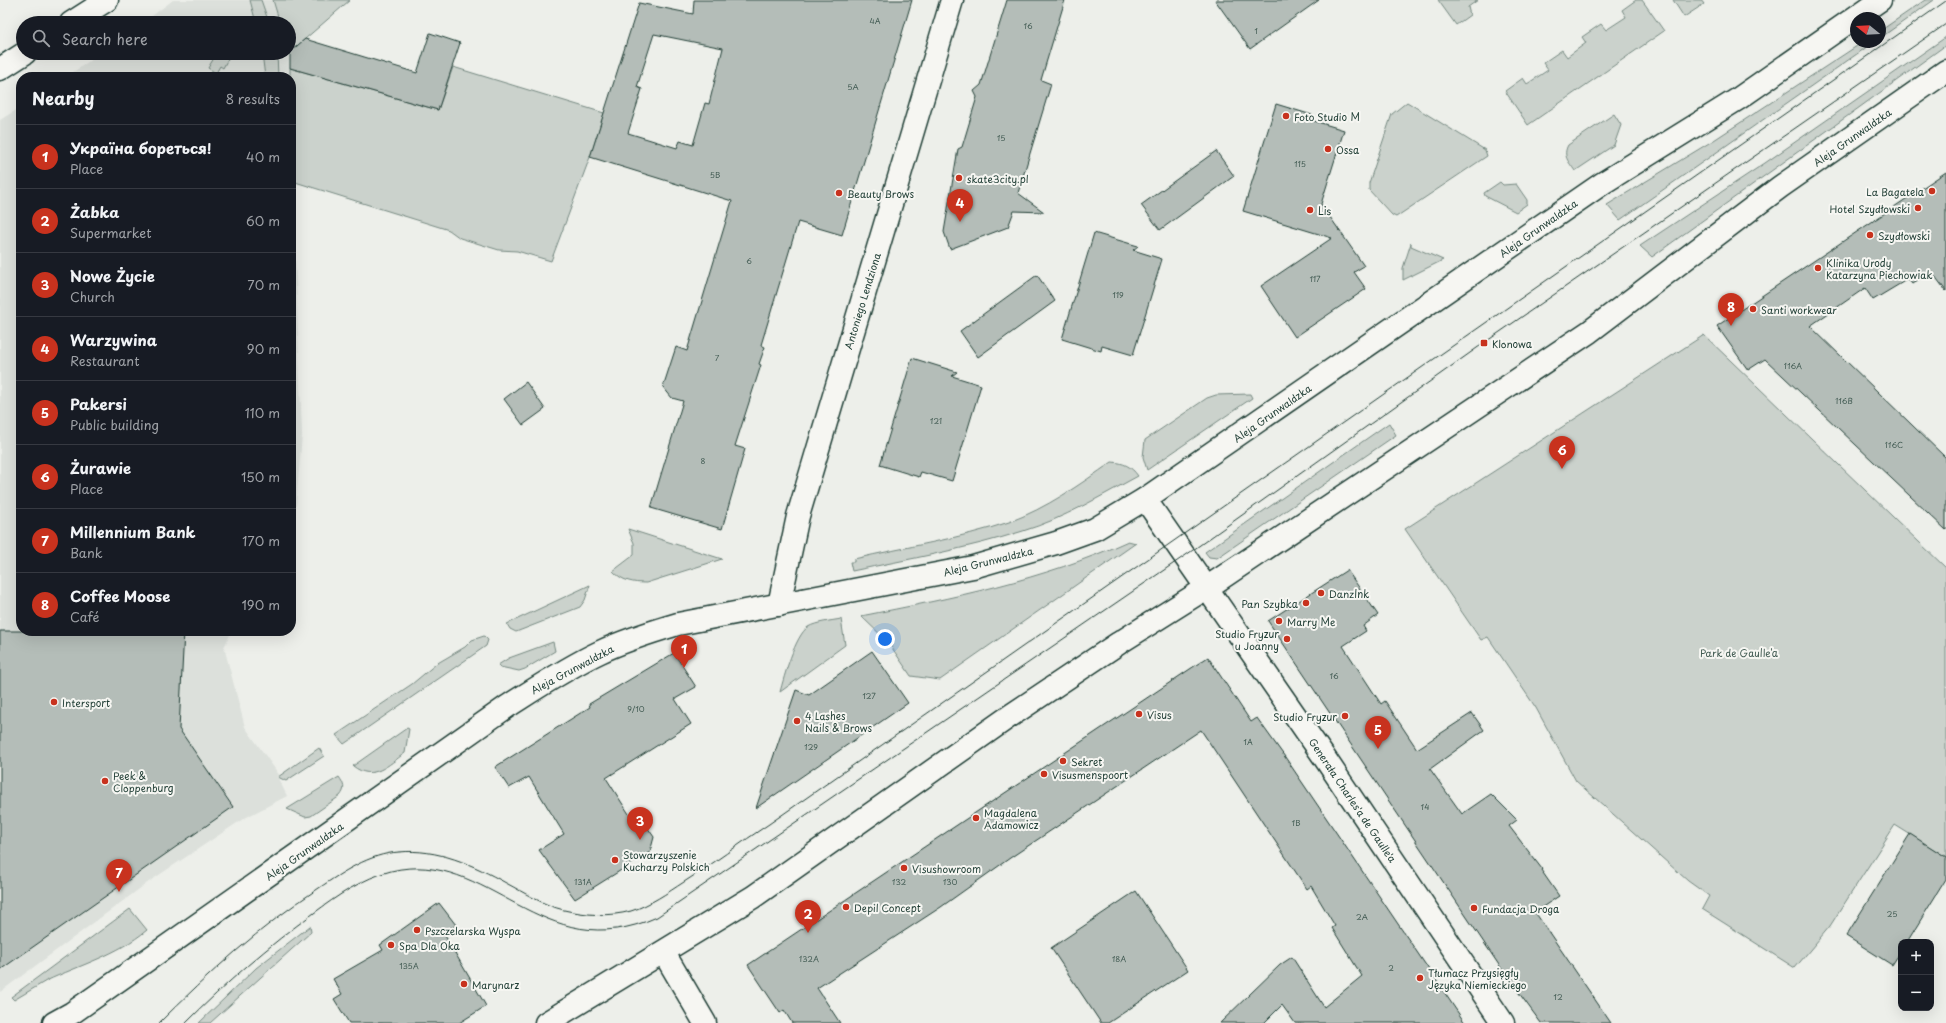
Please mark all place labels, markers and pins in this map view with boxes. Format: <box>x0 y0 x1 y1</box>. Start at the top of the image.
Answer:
place label: Foto Studio M <box>1294 109 1360 124</box>
marker: Foto Studio M <box>1281 111 1291 121</box>
place label: Ossa <box>1336 142 1360 157</box>
marker: Ossa <box>1323 144 1333 154</box>
place label: skate3city.pl <box>967 171 1029 187</box>
marker: skate3city.pl <box>954 173 964 183</box>
place label: La Bagatela <box>1866 184 1925 199</box>
place label: Beauty Brows <box>847 186 915 201</box>
marker: La Bagatela <box>1927 186 1937 196</box>
marker: Beauty Brows <box>834 188 844 198</box>
pin: 4 <box>947 189 973 222</box>
place label: Hotel Szydłowski <box>1830 201 1910 216</box>
place label: Lis <box>1318 203 1332 218</box>
marker: Hotel Szydłowski <box>1913 203 1923 213</box>
marker: Lis <box>1305 205 1315 215</box>
place label: Szydłowski <box>1878 228 1930 243</box>
marker: Szydłowski <box>1865 230 1875 240</box>
place label: Klinika Urody Katarzyna Piechowiak <box>1826 255 1933 282</box>
marker: Klinika Urody Katarzyna Piechowiak <box>1813 263 1823 273</box>
pin: 8 <box>1718 293 1744 326</box>
place label: Santi workwear <box>1761 302 1837 317</box>
marker: Santi workwear <box>1748 304 1758 314</box>
place label: Klonowa <box>1492 336 1533 351</box>
marker: Klonowa <box>1479 338 1489 348</box>
pin: 6 <box>1549 436 1575 469</box>
place label: DanzInk <box>1329 586 1369 601</box>
marker: DanzInk <box>1316 588 1326 598</box>
place label: Pan Szybka <box>1241 596 1299 611</box>
marker: Pan Szybka <box>1301 598 1311 608</box>
place label: Marry Me <box>1287 614 1336 629</box>
marker: Marry Me <box>1274 616 1284 626</box>
place label: Studio Fryzur u Joanny <box>1215 626 1279 653</box>
marker: Studio Fryzur u Joanny <box>1282 634 1292 644</box>
pin: 1 <box>671 635 697 668</box>
place label: Intersport <box>62 695 110 710</box>
marker: Intersport <box>49 697 59 707</box>
place label: Visus <box>1147 707 1172 722</box>
place label: 4 Lashes Nails & Brows <box>805 708 872 735</box>
marker: Visus <box>1134 709 1144 719</box>
place label: Studio Fryzur <box>1273 709 1337 725</box>
marker: Studio Fryzur <box>1340 711 1350 721</box>
marker: 4 Lashes Nails & Brows <box>792 716 802 726</box>
pin: 5 <box>1365 716 1391 749</box>
place label: Sekret <box>1071 754 1102 769</box>
marker: Sekret <box>1058 756 1068 766</box>
place label: Visusmenspoort <box>1052 767 1128 782</box>
place label: Peek & Cloppenburg <box>113 768 174 795</box>
marker: Visusmenspoort <box>1039 769 1049 779</box>
marker: Peek & Cloppenburg <box>100 776 110 786</box>
place label: Magdalena Adamowicz <box>984 805 1039 832</box>
pin: 3 <box>627 807 653 840</box>
marker: Magdalena Adamowicz <box>971 813 981 823</box>
place label: Stowarzyszenie Kucharzy Polskich <box>623 847 710 875</box>
marker: Stowarzyszenie Kucharzy Polskich <box>610 855 620 865</box>
pin: 7 <box>106 859 132 892</box>
place label: Visushowroom <box>912 861 981 876</box>
marker: Visushowroom <box>899 863 909 873</box>
pin: 2 <box>795 900 821 933</box>
place label: Depil Concept <box>854 900 921 915</box>
place label: Fundacja Droga <box>1482 901 1560 916</box>
marker: Depil Concept <box>841 902 851 912</box>
marker: Fundacja Droga <box>1469 903 1479 913</box>
place label: Pszczelarska Wyspa <box>425 923 521 939</box>
marker: Pszczelarska Wyspa <box>412 925 422 935</box>
place label: Spa Dla Oka <box>399 938 461 953</box>
marker: Spa Dla Oka <box>386 940 396 950</box>
place label: Tłumacz Przysięgły Języka Niemieckiego <box>1428 965 1527 992</box>
marker: Tłumacz Przysięgły Języka Niemieckiego <box>1415 973 1425 983</box>
place label: Marynarz <box>472 977 519 992</box>
marker: Marynarz <box>459 979 469 989</box>

